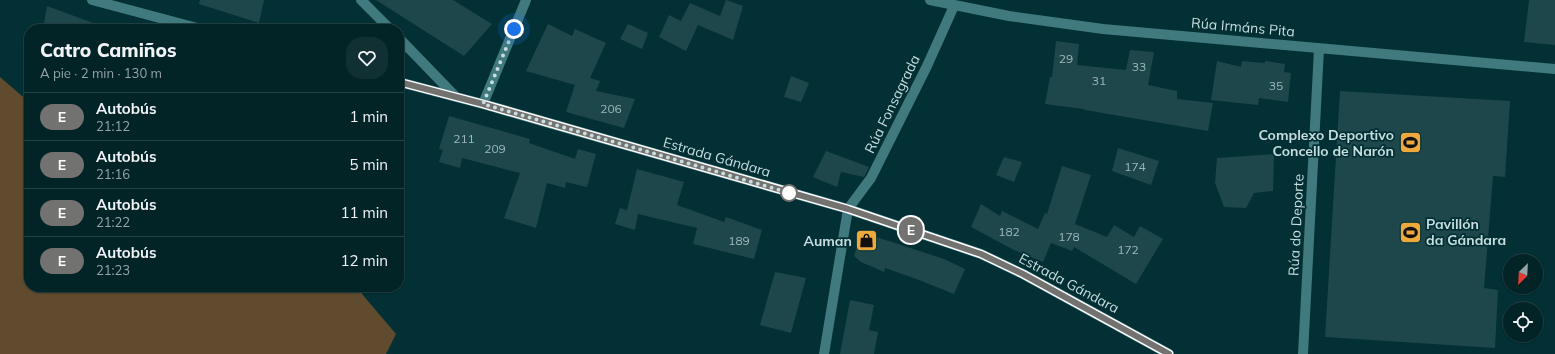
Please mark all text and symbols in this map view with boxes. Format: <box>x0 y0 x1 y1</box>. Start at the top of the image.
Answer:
street label: Rúa Irmáns Pita <box>1191 14 1295 40</box>
your location <box>504 19 524 39</box>
button: heart <box>346 37 388 79</box>
text: Catro Camiños <box>40 38 177 62</box>
house number: 29 <box>1059 51 1073 66</box>
street label: Rúa Fonsagrada <box>860 52 924 156</box>
house number: 33 <box>1132 59 1146 74</box>
text: A pie · 2 min · 130 m <box>40 65 162 81</box>
house number: 31 <box>1092 73 1106 88</box>
house number: 35 <box>1269 78 1283 93</box>
text: Autobús <box>96 99 156 118</box>
house number: 206 <box>600 101 622 116</box>
text: 1 min <box>350 107 388 126</box>
text: E <box>58 108 66 126</box>
text: 21:12 <box>96 118 130 134</box>
place label: Complexo Deportivo Concello de Narón <box>1259 126 1394 160</box>
sports icon: Complexo Deportivo Concello de Narón <box>1397 130 1423 156</box>
house number: 211 <box>453 131 475 146</box>
street label: Estrada Gándara <box>661 133 773 181</box>
house number: 209 <box>484 141 506 156</box>
text: Autobús <box>96 147 156 166</box>
text: 5 min <box>350 155 388 174</box>
text: E <box>58 156 66 174</box>
house number: 174 <box>1124 159 1146 174</box>
text: 21:16 <box>96 166 130 182</box>
street label: Rúa do Deporte <box>1284 173 1308 277</box>
unlabelled marker <box>780 184 798 202</box>
text: Autobús <box>96 195 156 214</box>
text: 11 min <box>341 203 388 222</box>
text: E <box>58 204 66 222</box>
text: 21:22 <box>96 214 130 230</box>
place label: Pavillón da Gándara <box>1426 215 1506 249</box>
line badge: E <box>898 217 924 243</box>
sports icon: Pavillón da Gándara <box>1397 219 1423 245</box>
text: E <box>907 221 915 239</box>
house number: 182 <box>998 224 1020 239</box>
shop icon: Auman <box>854 228 880 254</box>
house number: 178 <box>1058 229 1080 244</box>
place label: Auman <box>803 232 852 250</box>
house number: 189 <box>728 233 750 248</box>
house number: 172 <box>1117 242 1139 257</box>
text: Autobús <box>96 243 156 262</box>
street label: Estrada Gándara <box>1016 249 1122 317</box>
text: 12 min <box>341 251 388 270</box>
text: E <box>58 252 66 270</box>
north arrow <box>1503 254 1543 294</box>
map controls <box>1503 254 1543 342</box>
text: 21:23 <box>96 262 130 278</box>
button: locate <box>1503 302 1543 342</box>

